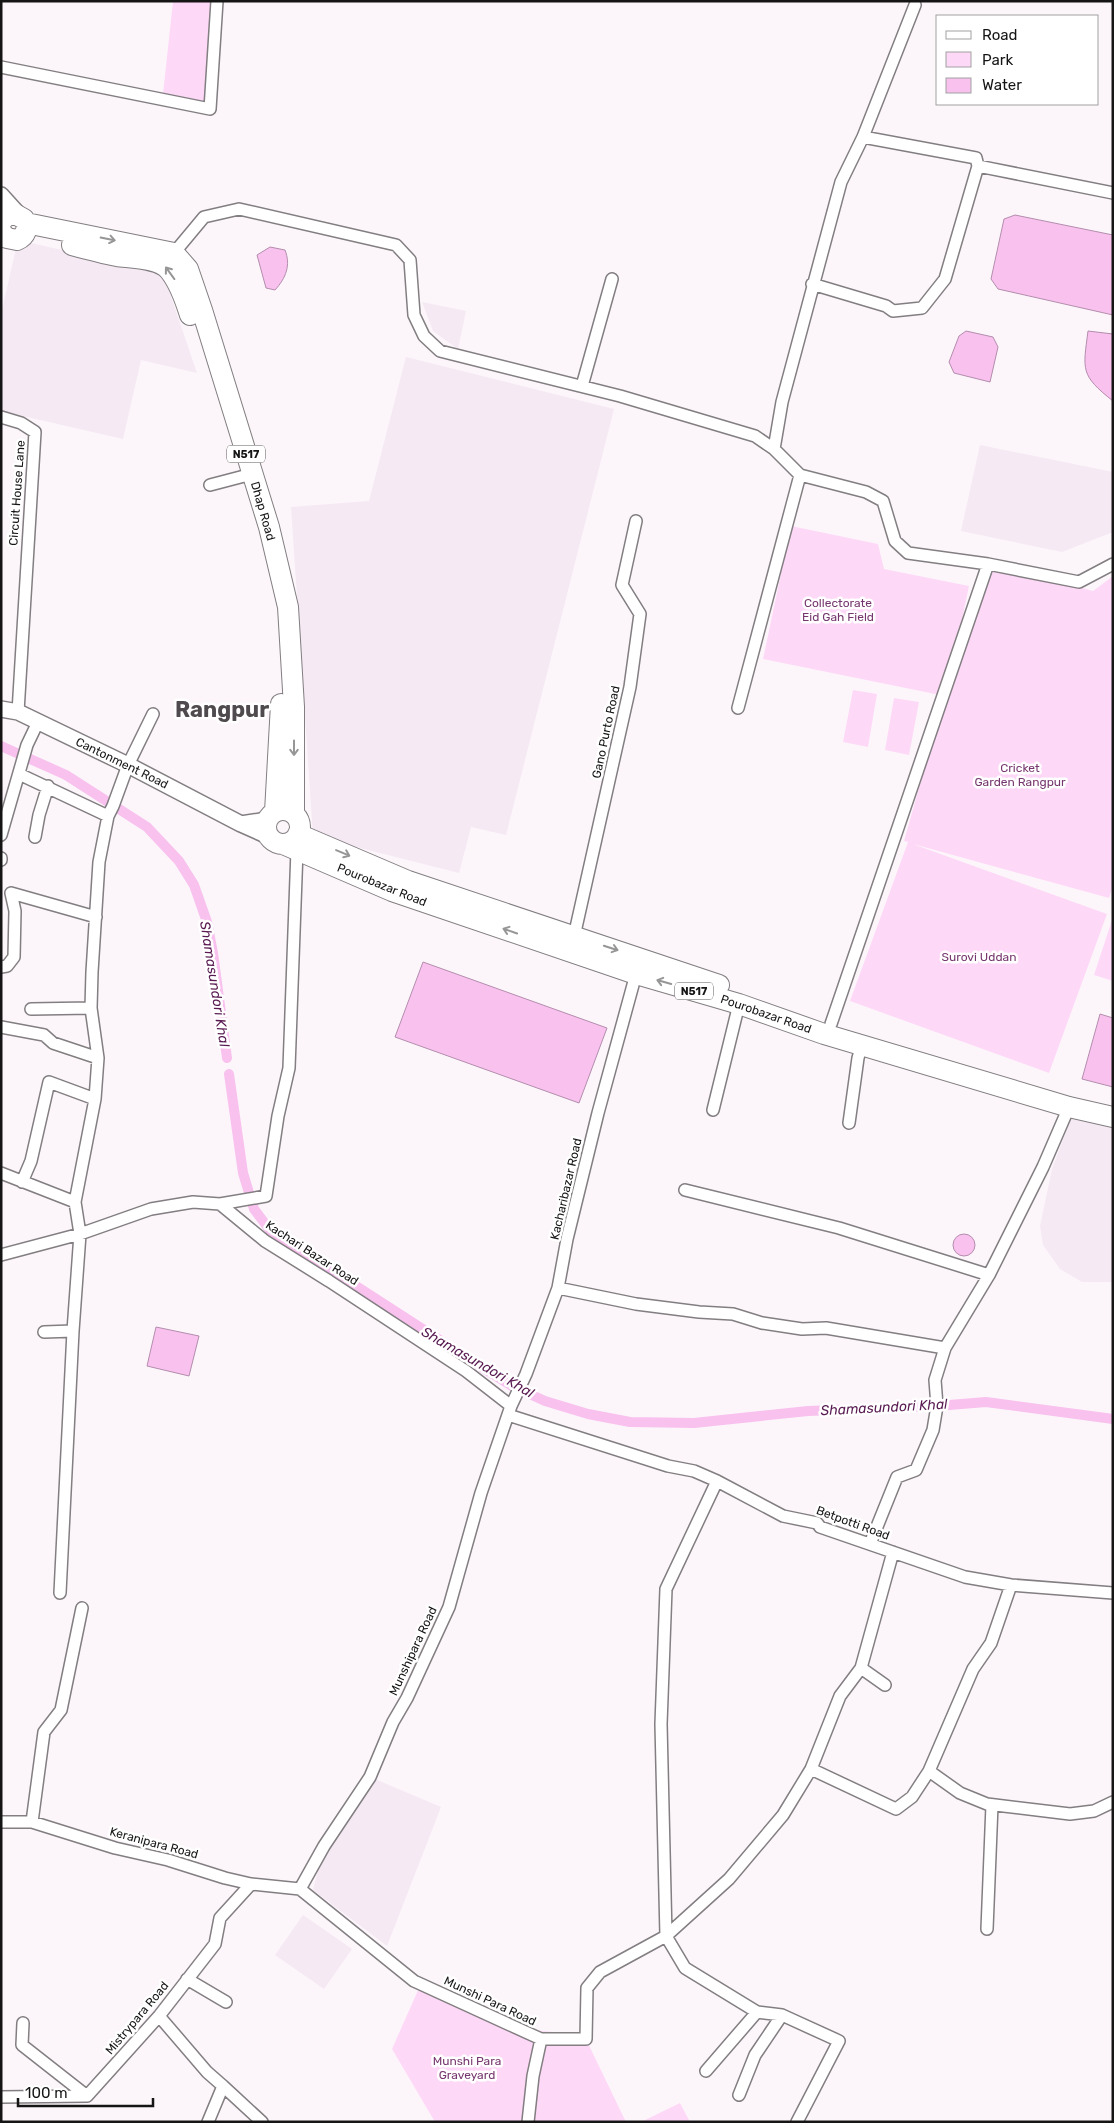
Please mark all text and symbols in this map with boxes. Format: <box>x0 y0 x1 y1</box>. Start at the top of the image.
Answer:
legend <box>936 15 1099 105</box>
text: Road <box>982 26 1018 44</box>
text: Park <box>982 51 1013 69</box>
text: Water <box>982 76 1022 94</box>
one-way arrow <box>100 234 116 244</box>
one-way arrow <box>165 266 175 280</box>
street label: Circuit House Lane <box>6 440 28 546</box>
road number: N517 <box>227 446 265 462</box>
street label: Dhap Road <box>248 480 278 542</box>
park label: Collectorate Eid Gah Field <box>802 596 874 624</box>
street label: Gano Purto Road <box>589 684 623 780</box>
district label: Rangpur <box>175 696 269 723</box>
street label: Cantonment Road <box>73 735 171 791</box>
one-way arrow <box>289 740 299 756</box>
park label: Cricket Garden Rangpur <box>974 761 1066 789</box>
one-way arrow <box>335 849 350 859</box>
street label: Pourobazar Road <box>335 861 429 909</box>
water label: Shamasundori Khal <box>196 920 233 1049</box>
one-way arrow <box>502 926 518 935</box>
one-way arrow <box>603 944 619 953</box>
park label: Surovi Uddan <box>942 950 1016 964</box>
one-way arrow <box>656 977 672 987</box>
road number: N517 <box>675 982 713 999</box>
street label: Pourobazar Road <box>719 992 813 1036</box>
street label: Kacharibazar Road <box>547 1137 585 1241</box>
street label: Kachari Bazar Road <box>263 1218 361 1288</box>
water label: Shamasundori Khal <box>418 1323 538 1402</box>
water label: Shamasundori Khal <box>820 1396 949 1419</box>
street label: Betpotti Road <box>814 1503 892 1543</box>
street label: Munshipara Road <box>386 1604 440 1698</box>
street label: Keranipara Road <box>108 1824 200 1862</box>
street label: Munshi Para Road <box>442 1974 538 2028</box>
street label: Mistrypara Road <box>102 1979 172 2057</box>
park label: Munshi Para Graveyard <box>433 2054 501 2082</box>
scale bar <box>18 2076 152 2108</box>
text: 100 m <box>25 2084 67 2102</box>

